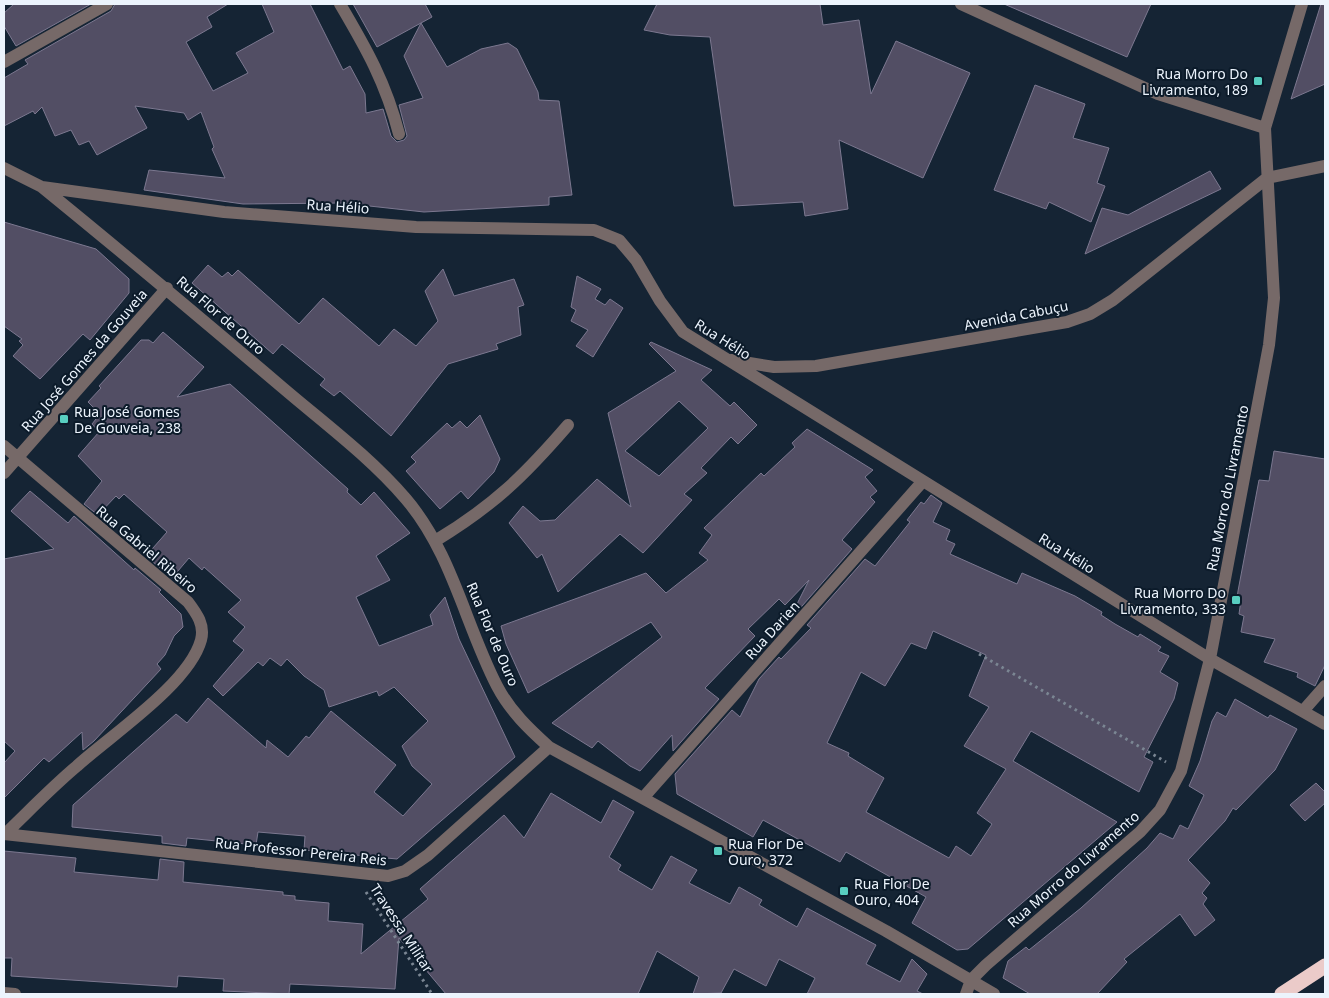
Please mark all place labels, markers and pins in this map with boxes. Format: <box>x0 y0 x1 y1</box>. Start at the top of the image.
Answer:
place label: Rua Morro Do Livramento, 189 <box>1142 64 1248 99</box>
marker: Rua Morro Do Livramento, 189 <box>1252 75 1264 87</box>
place label: Rua José Gomes De Gouveia, 238 <box>74 402 181 437</box>
marker: Rua José Gomes De Gouveia, 238 <box>58 413 70 425</box>
place label: Rua Morro Do Livramento, 333 <box>1120 583 1226 618</box>
marker: Rua Morro Do Livramento, 333 <box>1230 594 1242 606</box>
place label: Rua Flor De Ouro, 372 <box>728 834 804 869</box>
marker: Rua Flor De Ouro, 372 <box>712 845 724 857</box>
place label: Rua Flor De Ouro, 404 <box>854 874 930 909</box>
marker: Rua Flor De Ouro, 404 <box>838 885 850 897</box>

